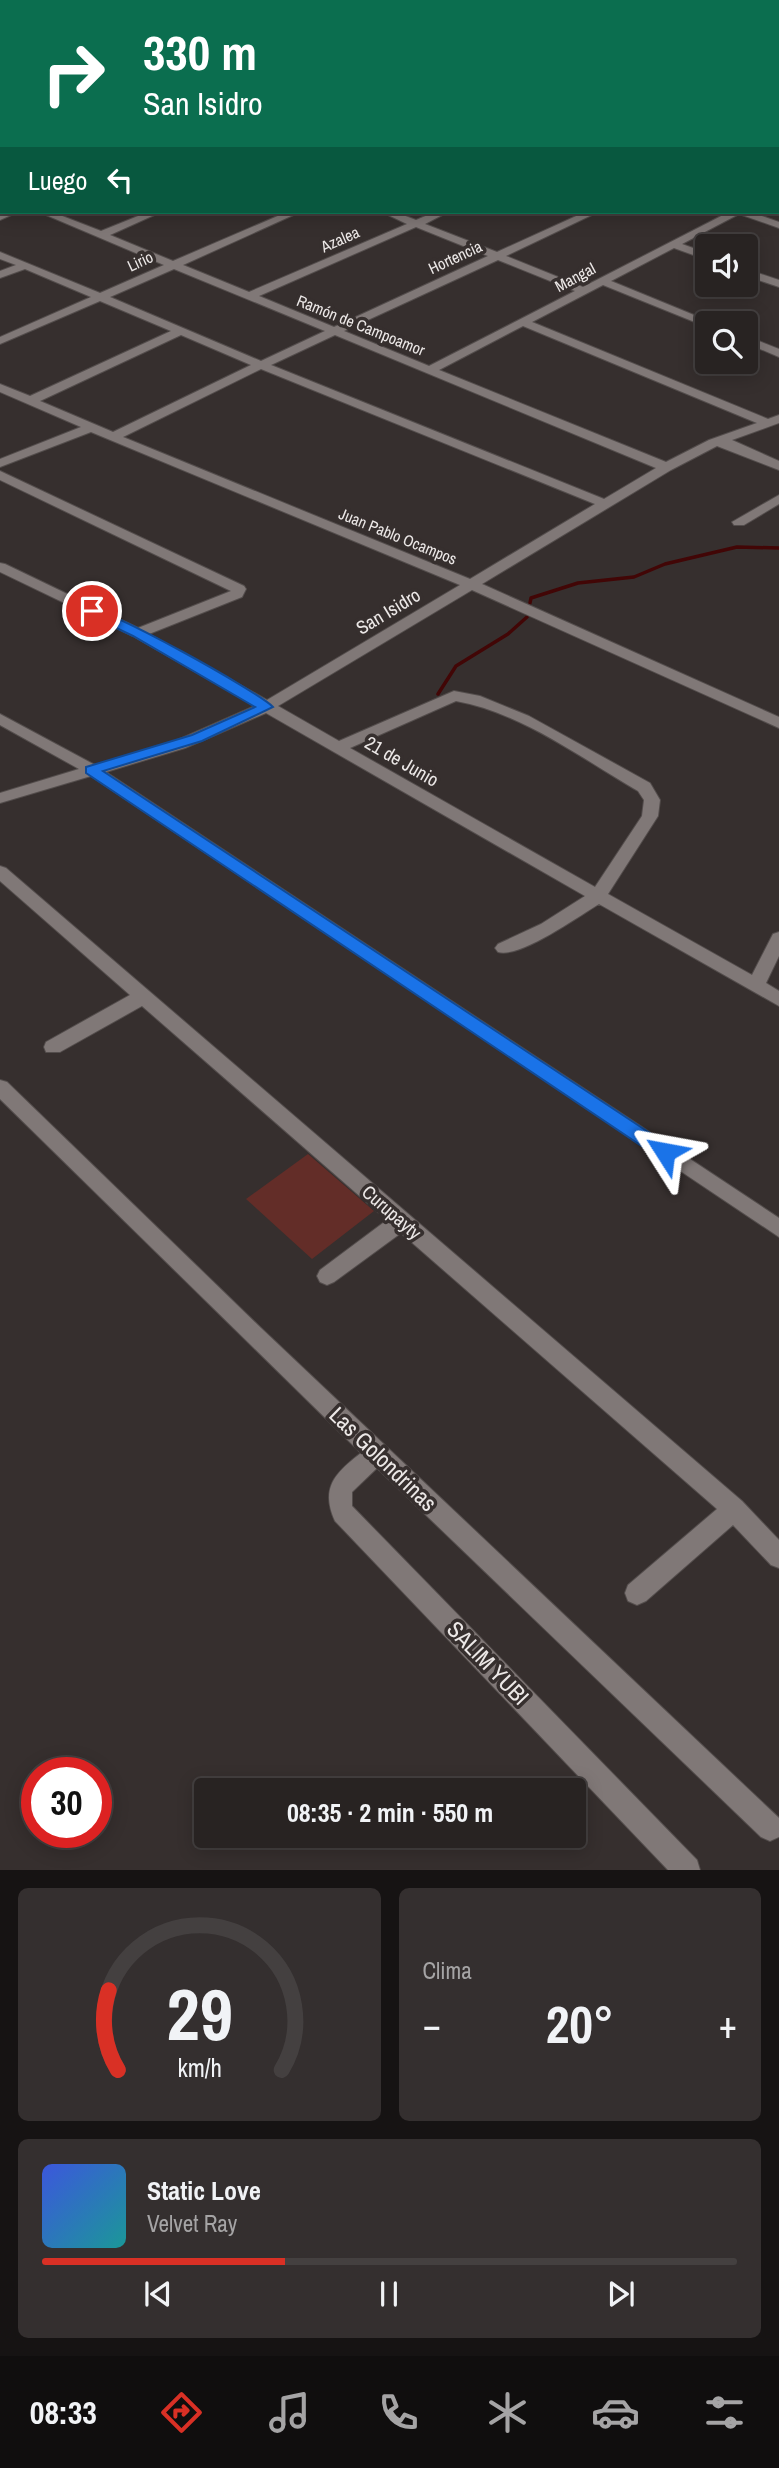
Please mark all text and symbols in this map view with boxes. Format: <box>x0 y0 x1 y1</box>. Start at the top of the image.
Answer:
text: 330 m <box>143 19 257 85</box>
icon: right <box>28 28 119 119</box>
text: San Isidro <box>143 82 263 125</box>
icon: left <box>101 161 139 199</box>
text: Luego <box>28 163 87 198</box>
street label: Azalea <box>316 221 363 258</box>
map controls <box>695 234 758 374</box>
button: sound <box>695 234 758 297</box>
street label: Hortencia <box>425 235 486 279</box>
street label: Lirio <box>123 245 157 277</box>
street label: Mangal <box>551 257 599 297</box>
street label: Ramón de Campoamor <box>294 289 429 361</box>
button: search <box>695 311 758 374</box>
street label: Juan Pablo Ocampos <box>336 502 460 570</box>
pin <box>62 581 122 641</box>
street label: San Isidro <box>351 582 425 640</box>
icon: arrive <box>73 592 111 630</box>
street label: 21 de Junio <box>360 729 444 793</box>
position arrow <box>628 1115 702 1189</box>
street label: Curupayty <box>357 1179 427 1245</box>
street label: Las Golondrinas <box>323 1399 444 1518</box>
street label: SALIM YUBI <box>441 1614 536 1711</box>
speed limit sign: 30 <box>21 1757 112 1848</box>
text: 08:35 · 2 min · 550 m <box>287 1795 493 1830</box>
text: Clima <box>423 1955 472 1986</box>
text: 29 <box>166 1966 232 2064</box>
text: 20° <box>546 1989 614 2059</box>
text: − <box>423 1999 441 2050</box>
text: + <box>719 1999 737 2050</box>
text: km/h <box>177 2051 221 2085</box>
text: Static Love <box>147 2173 261 2208</box>
text: Velvet Ray <box>147 2208 237 2239</box>
icon: previous <box>139 2275 177 2313</box>
icon: pause <box>370 2275 408 2313</box>
icon: next <box>602 2275 640 2313</box>
icon: directions <box>157 2388 206 2437</box>
icon: music <box>265 2388 314 2437</box>
icon: phone <box>374 2388 423 2437</box>
icon: climate <box>483 2388 532 2437</box>
icon: car <box>591 2388 640 2437</box>
icon: filters <box>700 2388 749 2437</box>
text: 08:33 <box>30 2391 97 2434</box>

